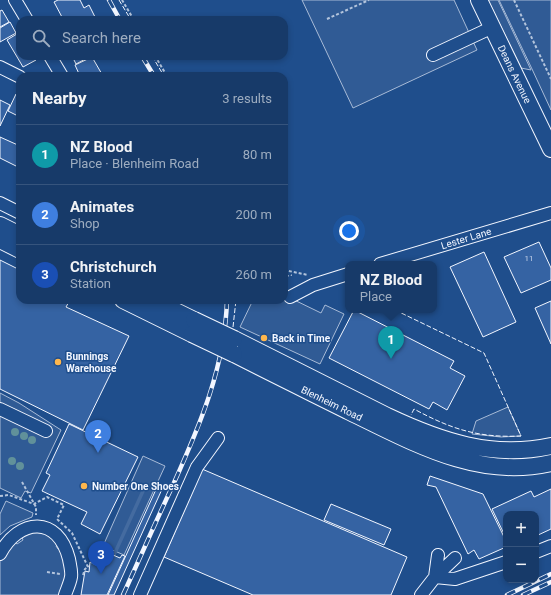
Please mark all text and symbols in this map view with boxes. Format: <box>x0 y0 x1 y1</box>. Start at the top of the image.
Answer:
search box <box>16 16 288 60</box>
icon: search <box>30 27 52 49</box>
text: Search here <box>62 29 141 47</box>
street label: Deans Avenue <box>496 43 533 105</box>
text: Nearby <box>32 88 87 108</box>
text: 3 results <box>222 91 272 106</box>
text: NZ Blood <box>70 138 132 156</box>
text: 1 <box>41 147 49 162</box>
text: 80 m <box>243 147 272 162</box>
text: Place · Blenheim Road <box>70 156 199 171</box>
text: Animates <box>70 198 134 216</box>
text: 2 <box>41 207 49 222</box>
text: 200 m <box>235 207 272 222</box>
text: Shop <box>70 216 100 231</box>
your location <box>339 221 359 241</box>
street label: Lester Lane <box>440 226 493 251</box>
house number: 11 <box>525 254 534 263</box>
text: Christchurch <box>70 258 157 276</box>
popup <box>345 261 437 313</box>
text: 3 <box>41 267 49 282</box>
text: 260 m <box>235 267 272 282</box>
text: NZ Blood <box>360 271 422 289</box>
text: Station <box>70 276 111 291</box>
text: Place <box>360 289 392 304</box>
pin: 1 <box>378 326 404 359</box>
marker: Back in Time <box>259 333 269 343</box>
place label: Back in Time <box>272 333 331 344</box>
place label: Bunnings Warehouse <box>66 351 117 374</box>
marker: Bunnings Warehouse <box>53 357 63 367</box>
street label: Blenheim Road <box>299 384 364 423</box>
pin: 2 <box>85 420 111 453</box>
marker: Number One Shoes <box>79 481 89 491</box>
place label: Number One Shoes <box>92 481 179 492</box>
map controls <box>503 511 539 583</box>
button: + <box>503 511 539 547</box>
pin: 3 <box>88 541 114 574</box>
button: − <box>503 547 539 583</box>

